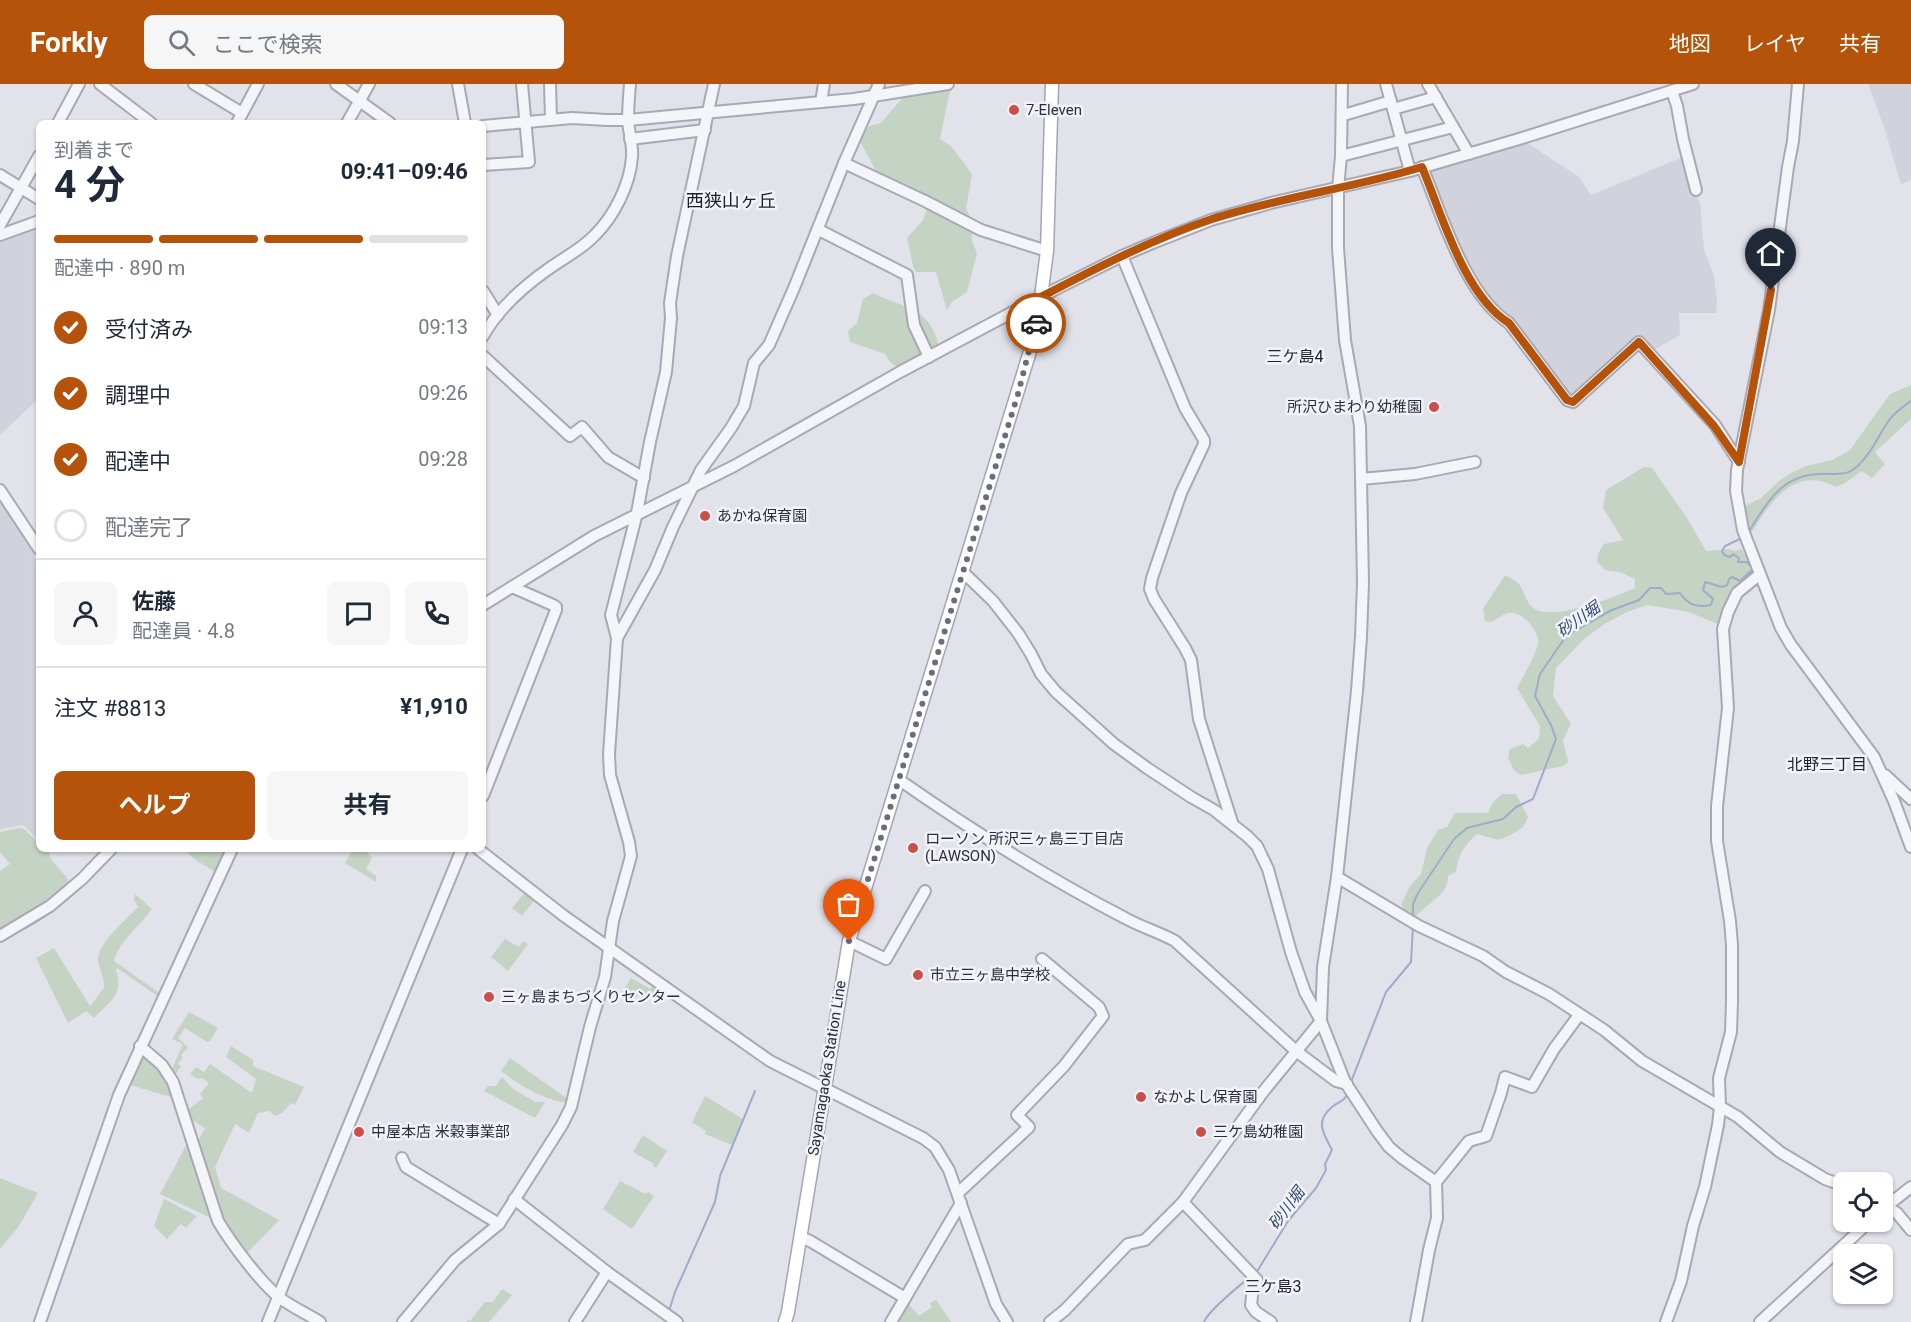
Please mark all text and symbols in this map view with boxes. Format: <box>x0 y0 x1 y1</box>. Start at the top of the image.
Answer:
search box <box>144 15 564 69</box>
text: Forkly <box>30 26 108 59</box>
icon: search <box>165 26 198 59</box>
text: ここで検索 <box>213 32 323 57</box>
text: 地図 <box>1669 32 1711 56</box>
text: レイヤ <box>1744 32 1806 56</box>
text: 共有 <box>1839 32 1881 56</box>
place label: 7-Eleven <box>1026 101 1082 119</box>
marker: 7-Eleven <box>1007 103 1021 117</box>
text: 到着まで <box>54 138 134 162</box>
text: 09:41–09:46 <box>341 159 468 184</box>
text: 4 分 <box>54 162 125 208</box>
district label: 西狭山ヶ丘 <box>686 190 776 211</box>
pin <box>1745 228 1796 290</box>
icon: home <box>1754 237 1787 270</box>
text: 配達中 · 890 m <box>54 256 185 280</box>
courier <box>1006 293 1066 353</box>
icon: car <box>1020 307 1053 340</box>
icon: check <box>54 311 87 344</box>
text: 09:13 <box>418 315 468 339</box>
text: 受付済み <box>105 317 193 342</box>
district label: 三ケ島4 <box>1267 347 1324 366</box>
icon: check <box>54 377 87 410</box>
text: 09:26 <box>418 381 468 405</box>
text: 調理中 <box>105 383 171 408</box>
place label: 所沢ひまわり幼稚園 <box>1287 398 1422 416</box>
marker: 所沢ひまわり幼稚園 <box>1427 400 1441 414</box>
icon: check <box>54 443 87 476</box>
text: 09:28 <box>418 447 468 471</box>
text: 配達中 <box>105 449 171 474</box>
place label: あかね保育園 <box>717 507 807 525</box>
marker: あかね保育園 <box>698 509 712 523</box>
text: 配達完了 <box>105 515 193 540</box>
button: person <box>54 582 117 645</box>
button: chat <box>327 582 390 645</box>
button: phone <box>405 582 468 645</box>
text: 佐藤 <box>132 589 176 614</box>
water label: 砂川堀 <box>1553 596 1606 641</box>
text: 配達員 · 4.8 <box>132 619 235 643</box>
text: ¥1,910 <box>400 694 468 719</box>
text: 注文 #8813 <box>54 696 166 721</box>
district label: 北野三丁目 <box>1787 755 1867 774</box>
button: ヘルプ <box>54 771 255 840</box>
button: 共有 <box>267 771 468 840</box>
place label: ローソン 所沢三ヶ島三丁目店 (LAWSON) <box>925 830 1124 865</box>
marker: ローソン 所沢三ヶ島三丁目店 (LAWSON) <box>906 841 920 855</box>
pin <box>823 879 874 941</box>
icon: bag <box>832 888 865 921</box>
place label: 市立三ヶ島中学校 <box>930 966 1050 984</box>
marker: 市立三ヶ島中学校 <box>911 968 925 982</box>
street label: Sayamagaoka Station Line <box>804 979 850 1157</box>
place label: 三ヶ島まちづくりセンター <box>501 988 681 1006</box>
marker: 三ヶ島まちづくりセンター <box>482 990 496 1004</box>
place label: なかよし保育園 <box>1153 1088 1257 1106</box>
marker: なかよし保育園 <box>1134 1090 1148 1104</box>
place label: 中屋本店 米穀事業部 <box>371 1123 510 1141</box>
place label: 三ケ島幼稚園 <box>1213 1123 1303 1141</box>
marker: 中屋本店 米穀事業部 <box>352 1125 366 1139</box>
marker: 三ケ島幼稚園 <box>1194 1125 1208 1139</box>
map controls <box>1833 1172 1893 1304</box>
button: locate <box>1833 1172 1893 1232</box>
water label: 砂川堀 <box>1264 1181 1310 1233</box>
button: layers <box>1833 1244 1893 1304</box>
district label: 三ケ島3 <box>1245 1277 1302 1296</box>

